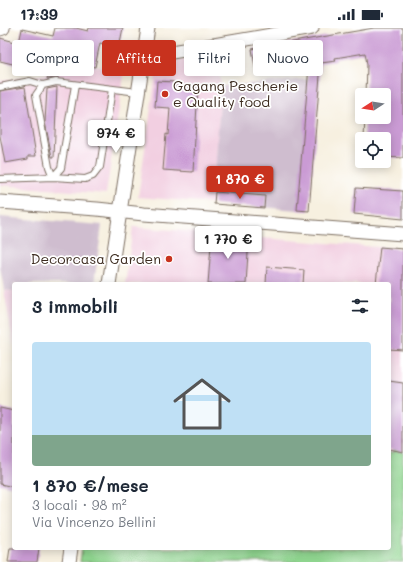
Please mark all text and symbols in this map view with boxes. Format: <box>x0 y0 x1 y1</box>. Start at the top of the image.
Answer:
text: 17:39 <box>20 4 58 24</box>
chip: Compra <box>12 40 94 76</box>
chip: Affitta <box>102 40 176 76</box>
chip: Filtri <box>184 40 245 76</box>
chip: Nuovo <box>253 40 323 76</box>
place label: Gagang Pescherie e Quality food <box>173 76 298 111</box>
north arrow <box>355 88 391 124</box>
map controls <box>355 88 391 168</box>
marker: Gagang Pescherie e Quality food <box>160 89 170 99</box>
pin: 974 € <box>88 120 144 154</box>
text: 974 € <box>97 124 135 141</box>
button: locate <box>355 132 391 168</box>
pin: 1 870 € <box>203 166 277 200</box>
text: 1 870 € <box>215 170 265 187</box>
pin: 1 770 € <box>191 226 265 260</box>
text: 1 770 € <box>204 230 252 247</box>
place label: Decorcasa Garden <box>31 249 161 268</box>
marker: Decorcasa Garden <box>164 254 174 264</box>
text: 3 immobili <box>32 295 118 317</box>
icon: filters <box>349 295 371 317</box>
icon: home <box>166 368 238 440</box>
text: 1 870 €/mese <box>32 474 149 496</box>
text: 3 locali · 98 m² <box>32 496 127 513</box>
text: Via Vincenzo Bellini <box>32 513 156 530</box>

